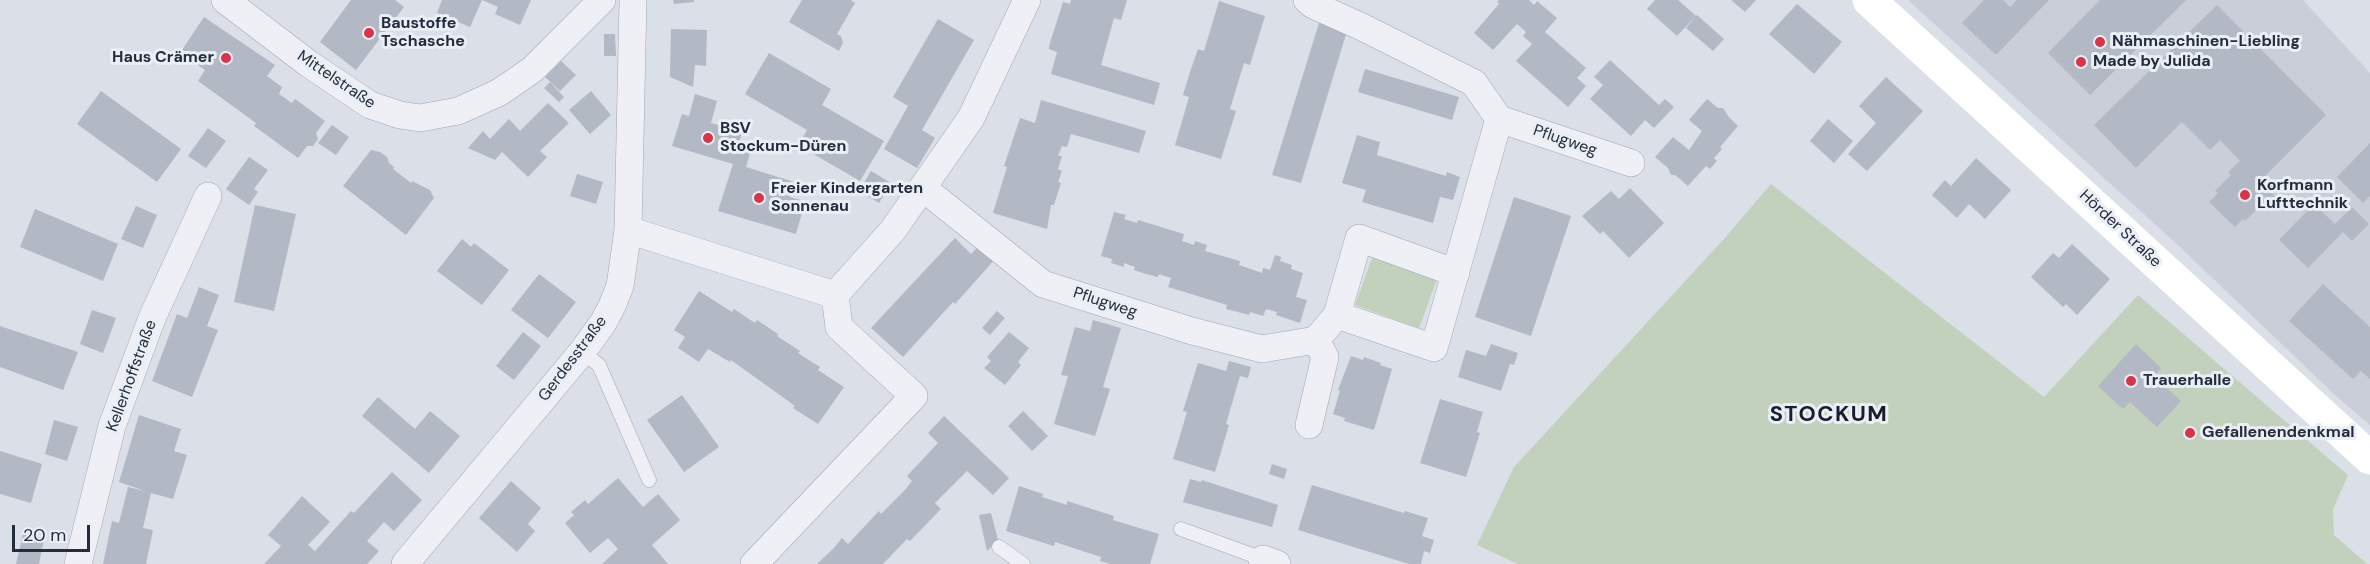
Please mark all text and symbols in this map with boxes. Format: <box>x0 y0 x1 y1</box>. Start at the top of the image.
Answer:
place label: Baustoffe Tschasche <box>381 14 465 52</box>
marker: Baustoffe Tschasche <box>362 26 376 40</box>
place label: Nähmaschinen-Liebling <box>2112 32 2300 52</box>
marker: Nähmaschinen-Liebling <box>2093 35 2107 49</box>
street label: Mittelstraße <box>293 47 379 113</box>
place label: Haus Crämer <box>112 48 214 68</box>
marker: Haus Crämer <box>219 51 233 65</box>
place label: Made by Julida <box>2093 52 2211 72</box>
marker: Made by Julida <box>2074 55 2088 69</box>
place label: BSV Stockum-Düren <box>720 119 846 157</box>
street label: Pflugweg <box>1531 121 1599 161</box>
marker: BSV Stockum-Düren <box>701 131 715 145</box>
place label: Korfmann Lufttechnik <box>2257 176 2348 214</box>
place label: Freier Kindergarten Sonnenau <box>771 179 923 217</box>
street label: Hörder Straße <box>2075 186 2165 272</box>
marker: Korfmann Lufttechnik <box>2238 188 2252 202</box>
marker: Freier Kindergarten Sonnenau <box>752 191 766 205</box>
street label: Pflugweg <box>1071 284 1139 322</box>
street label: Gerdesstraße <box>535 312 611 406</box>
street label: Kellerhoffstraße <box>103 318 161 434</box>
place label: Trauerhalle <box>2143 371 2231 391</box>
marker: Trauerhalle <box>2124 374 2138 388</box>
district label: STOCKUM <box>1770 402 1888 428</box>
place label: Gefallenendenkmal <box>2202 423 2355 443</box>
marker: Gefallenendenkmal <box>2183 426 2197 440</box>
scale bar <box>15 513 93 551</box>
text: 20 m <box>23 523 66 547</box>

